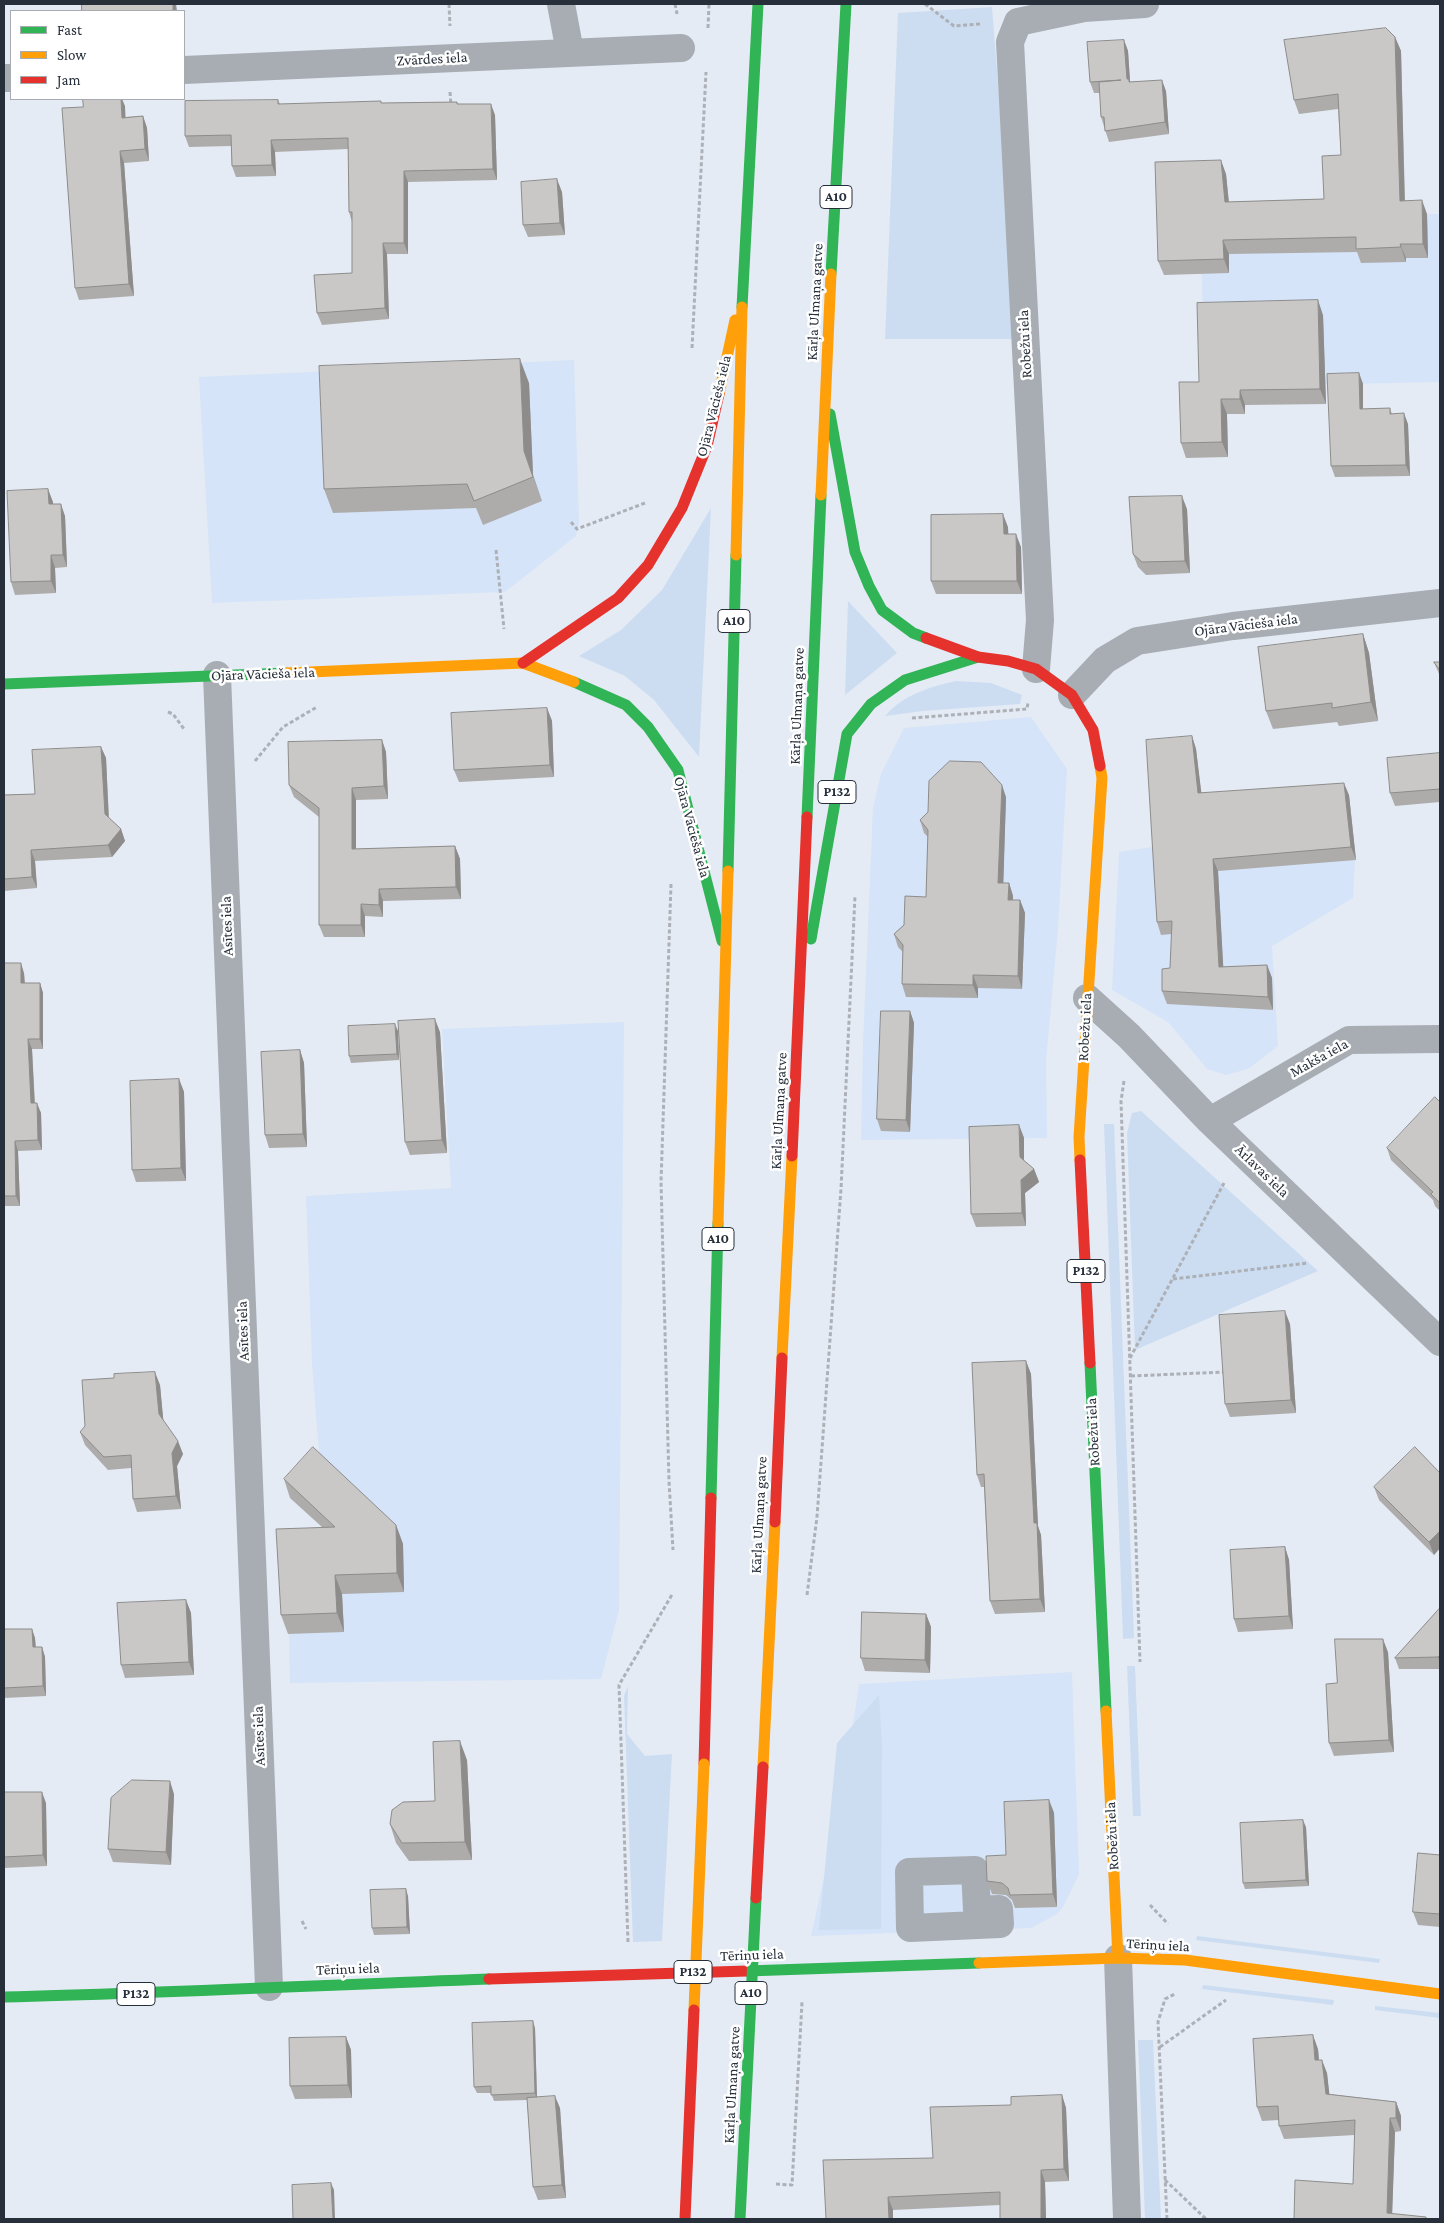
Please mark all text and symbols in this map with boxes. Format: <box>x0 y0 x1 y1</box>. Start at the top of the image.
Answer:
legend <box>10 10 185 100</box>
text: Fast <box>57 22 82 38</box>
text: Slow <box>57 47 86 63</box>
street label: Zvārdes iela <box>396 48 468 70</box>
text: Jam <box>57 72 80 88</box>
road number: A10 <box>820 186 852 208</box>
street label: Kārļa Ulmaņa gatve <box>803 243 827 361</box>
street label: Robežu iela <box>1014 309 1036 379</box>
street label: Ojāra Vācieša iela <box>693 353 735 459</box>
road number: A10 <box>718 610 750 632</box>
street label: Ojāra Vācieša iela <box>1193 610 1299 640</box>
street label: Kārļa Ulmaņa gatve <box>786 647 808 765</box>
street label: Ojāra Vācieša iela <box>211 663 315 685</box>
street label: Ojāra Vācieša iela <box>670 774 714 880</box>
road number: P132 <box>818 780 856 804</box>
street label: Asītes iela <box>217 896 237 956</box>
street label: Robežu iela <box>1074 992 1096 1062</box>
street label: Makša iela <box>1287 1035 1351 1081</box>
street label: Kārļa Ulmaņa gatve <box>767 1052 791 1170</box>
street label: Ārlavas iela <box>1231 1141 1293 1201</box>
road number: A10 <box>702 1228 734 1250</box>
road number: P132 <box>1067 1260 1105 1282</box>
street label: Asītes iela <box>233 1301 253 1361</box>
street label: Robežu iela <box>1082 1397 1104 1467</box>
street label: Kārļa Ulmaņa gatve <box>747 1456 771 1574</box>
street label: Asītes iela <box>249 1706 269 1766</box>
street label: Robežu iela <box>1101 1801 1123 1871</box>
street label: Tēriņu iela <box>1126 1934 1190 1956</box>
street label: Tēriņu iela <box>720 1945 784 1965</box>
street label: Tēriņu iela <box>316 1959 380 1979</box>
road number: P132 <box>674 1960 712 1984</box>
road number: P132 <box>117 1982 155 2006</box>
road number: A10 <box>735 1982 767 2005</box>
street label: Kārļa Ulmaņa gatve <box>720 2026 744 2144</box>

